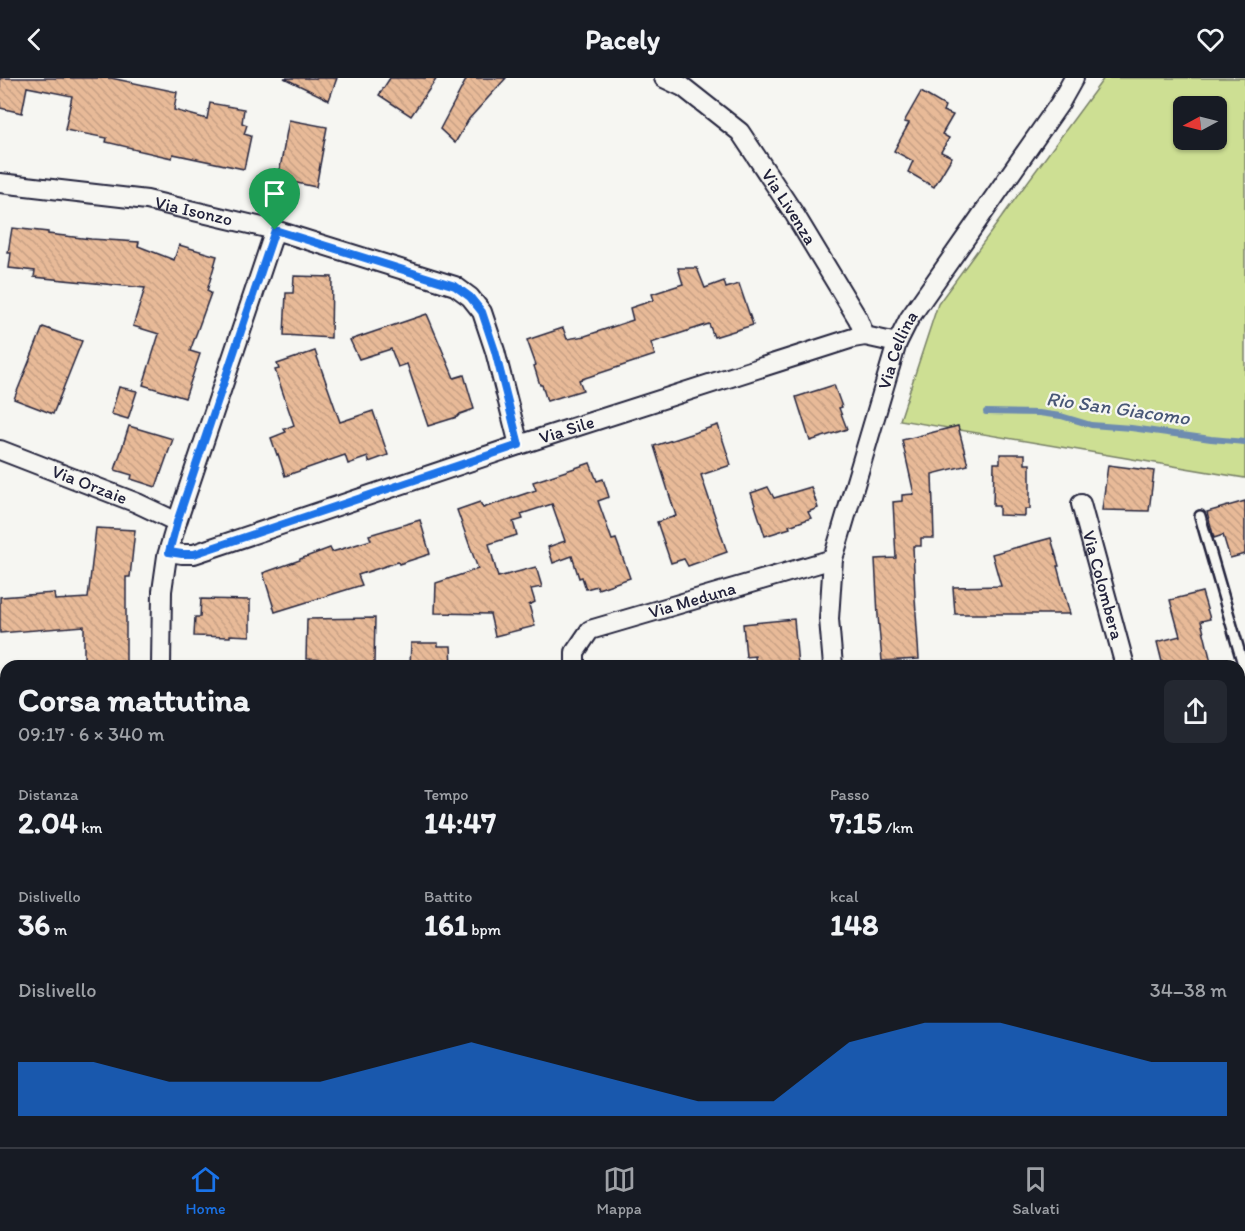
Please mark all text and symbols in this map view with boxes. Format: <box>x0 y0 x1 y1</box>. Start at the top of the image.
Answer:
icon: back <box>18 23 51 56</box>
text: Pacely <box>585 23 660 56</box>
icon: heart <box>1194 23 1227 56</box>
north arrow <box>1173 96 1227 150</box>
map controls <box>1173 96 1227 150</box>
street label: Via Livenza <box>757 165 821 249</box>
pin <box>249 168 300 230</box>
icon: arrive <box>258 177 291 210</box>
street label: Via Isonzo <box>153 191 235 231</box>
street label: Via Cellina <box>873 306 923 392</box>
water label: Rio San Giacomo <box>1045 386 1192 430</box>
street label: Via Sile <box>536 411 597 449</box>
street label: Via Orzaie <box>49 460 130 509</box>
street label: Via Colombera <box>1078 528 1129 643</box>
street label: Via Meduna <box>646 577 738 623</box>
text: Corsa mattutina <box>18 680 250 719</box>
button: share <box>1164 680 1227 743</box>
text: 09:17 · 6 × 340 m <box>18 722 165 746</box>
text: Distanza <box>18 785 78 804</box>
text: Tempo <box>424 785 469 804</box>
text: Passo <box>830 785 869 804</box>
text: 2.04 <box>18 804 78 841</box>
text: 14:47 <box>424 804 496 841</box>
text: 7:15 <box>830 804 882 841</box>
text: km <box>78 818 102 837</box>
text: /km <box>882 818 913 837</box>
text: Dislivello <box>18 887 81 906</box>
text: Battito <box>424 887 472 906</box>
text: kcal <box>830 887 858 906</box>
text: 36 <box>18 906 50 943</box>
text: 161 <box>424 906 468 943</box>
text: 148 <box>830 906 878 943</box>
text: m <box>50 920 67 939</box>
text: bpm <box>468 920 501 939</box>
text: Dislivello <box>18 978 97 1002</box>
text: 34–38 m <box>1150 978 1227 1002</box>
tab: Home <box>185 1163 226 1218</box>
tab: Mappa <box>596 1163 642 1218</box>
tab: Salvati <box>1012 1163 1060 1218</box>

